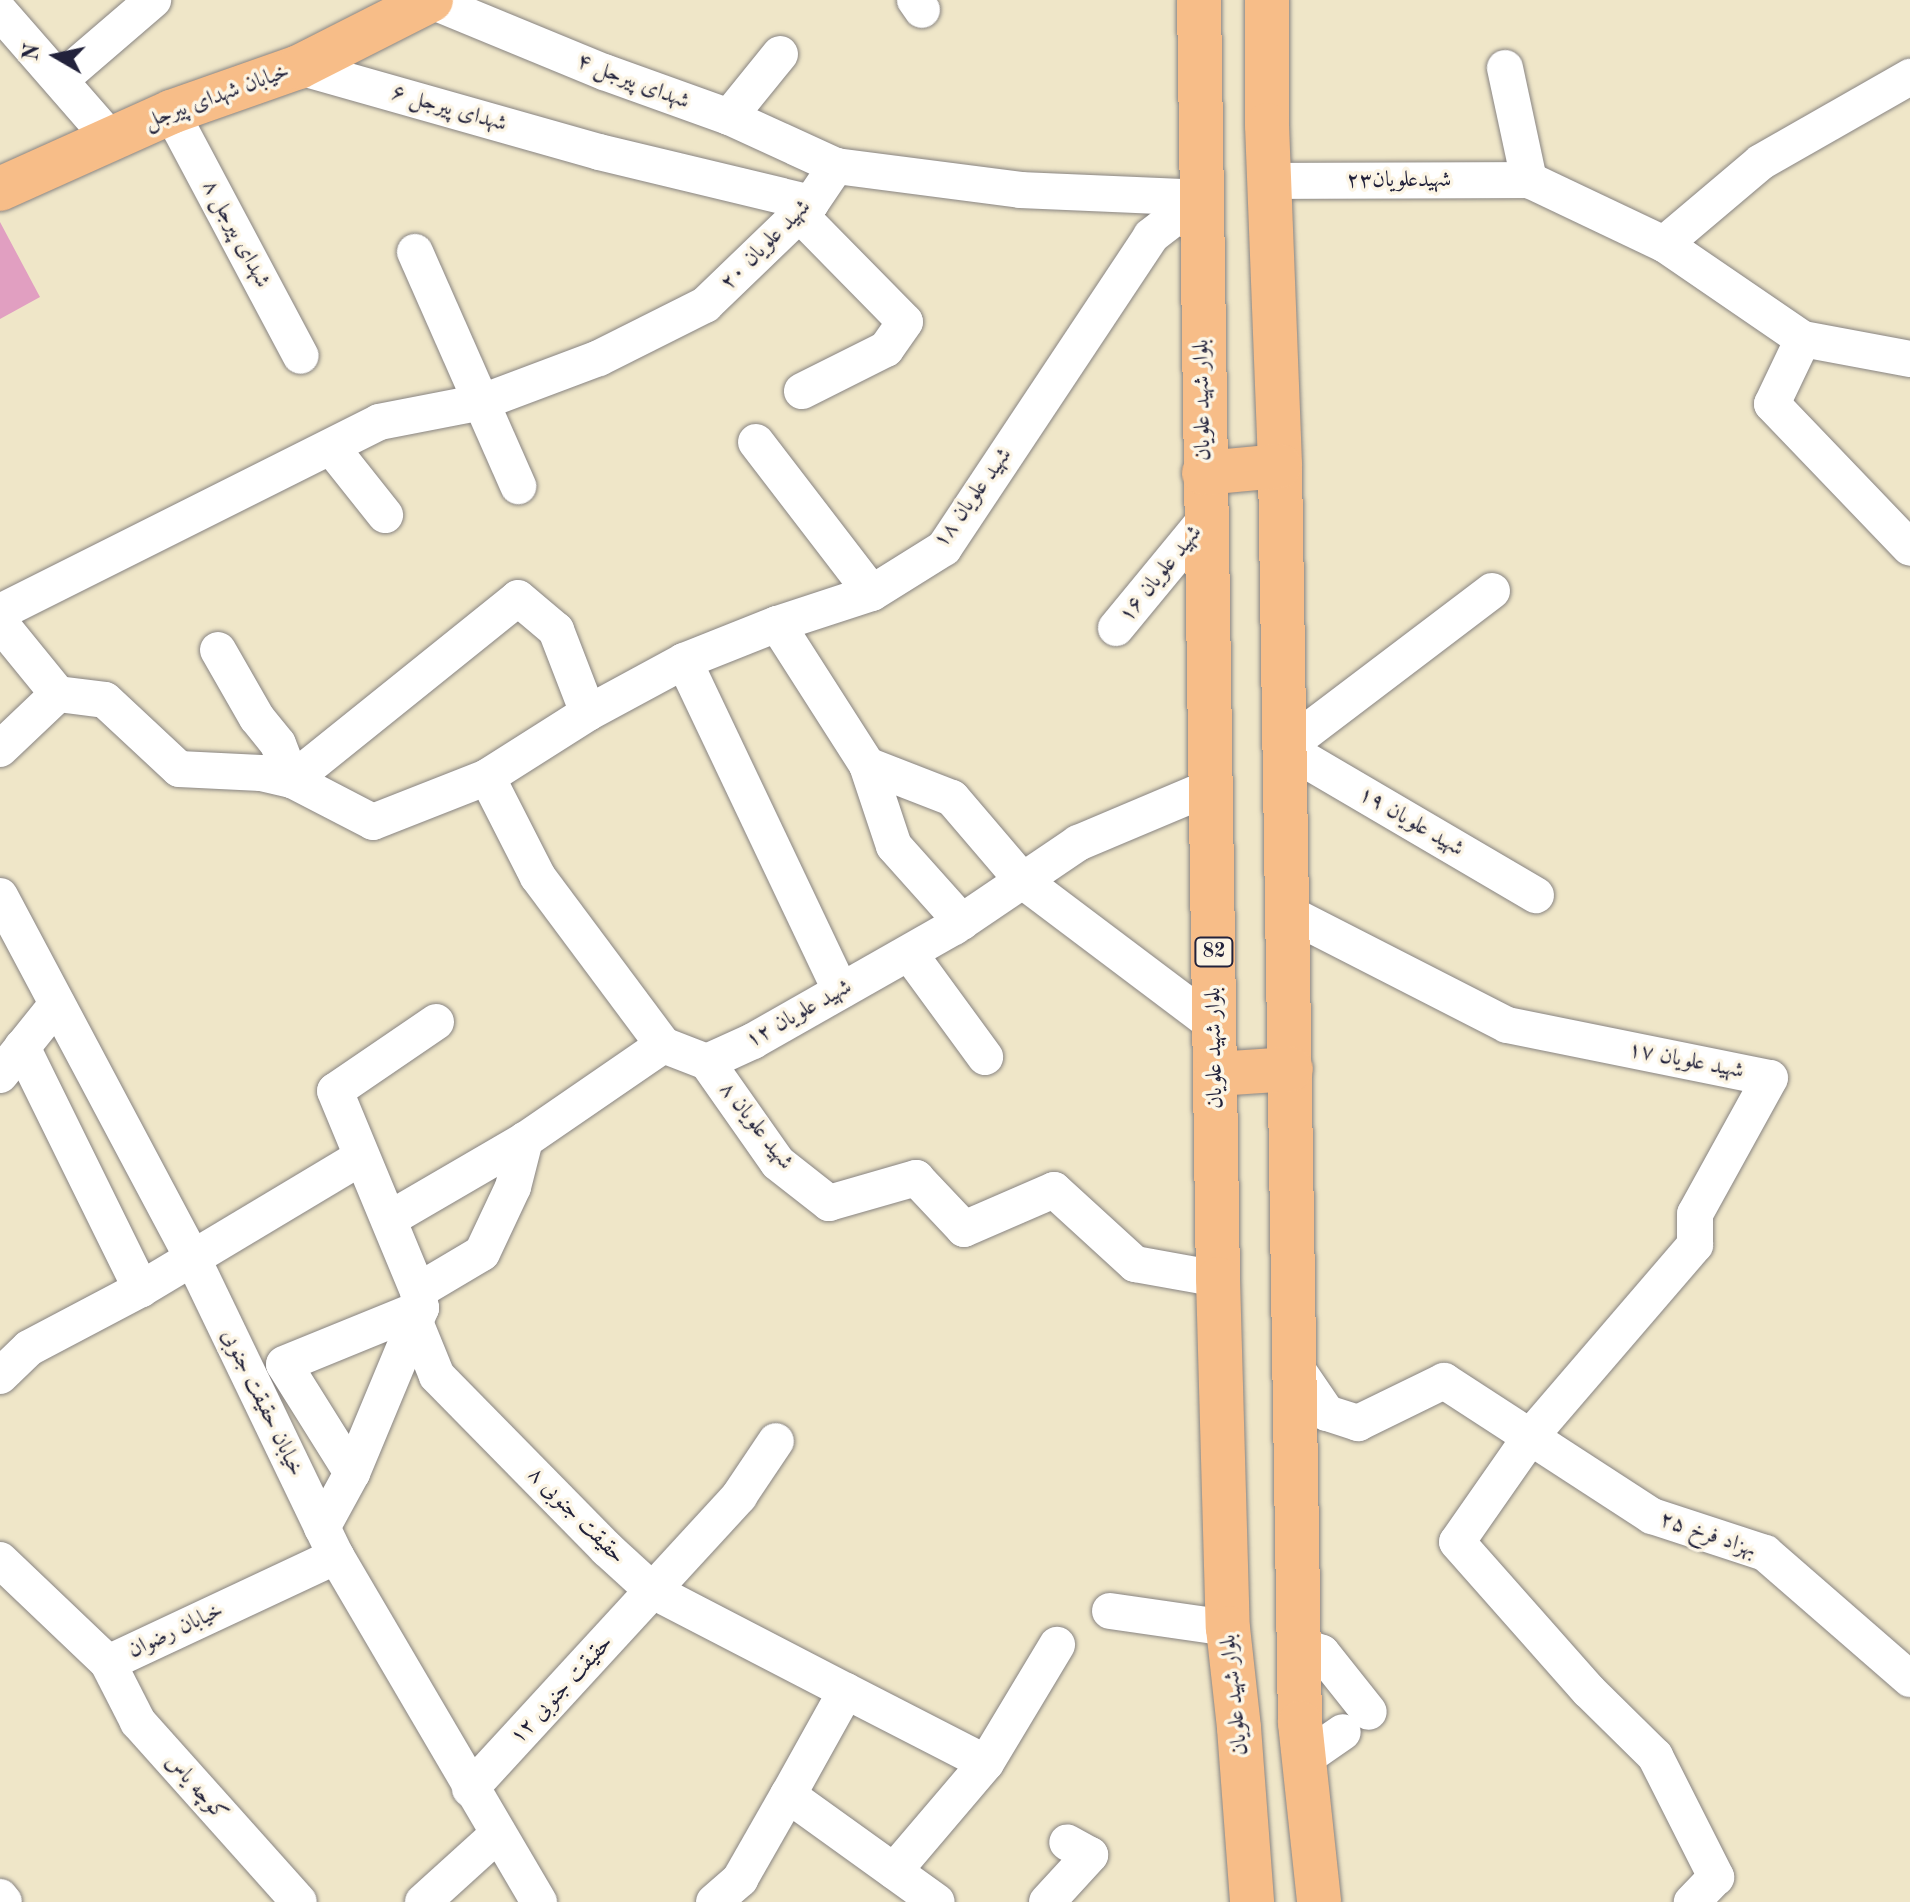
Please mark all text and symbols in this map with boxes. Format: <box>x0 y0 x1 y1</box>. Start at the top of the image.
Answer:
north arrow <box>16 16 96 96</box>
text: N <box>20 42 44 62</box>
street label: شهدای پیرجل ۴ <box>573 48 693 116</box>
street label: خیابان شهدای پیرجل <box>141 59 293 135</box>
street label: شهدای پیرجل ۶ <box>388 80 510 138</box>
street label: شهیدعلویان۲۳ <box>1347 168 1451 194</box>
street label: شهدای پیرجل ۸ <box>197 175 275 293</box>
street label: شهید علویان ۲۰ <box>715 194 817 296</box>
street label: بلوار شهید علویان <box>1189 339 1217 461</box>
street label: شهید علویان ۱۸ <box>928 443 1018 553</box>
street label: شهید علویان ۱۶ <box>1114 520 1208 628</box>
street label: شهید علویان ۱۹ <box>1354 781 1468 863</box>
road number: 82 <box>1194 936 1234 968</box>
street label: شهید علویان ۱۲ <box>741 974 857 1054</box>
street label: بلوار شهید علویان <box>1201 987 1229 1109</box>
street label: شهید علویان ۱۷ <box>1626 1037 1746 1085</box>
street label: شهید علویان ۸ <box>713 1077 799 1175</box>
street label: خیابان حقیقت جنوبی <box>215 1325 309 1481</box>
street label: حقیقت جنوبی ۸ <box>522 1462 630 1570</box>
street label: بهزاد فرخ ۲۵ <box>1656 1506 1760 1564</box>
street label: خیابان رضوان <box>124 1598 228 1664</box>
street label: حقیقت جنوبی ۱۲ <box>505 1630 619 1750</box>
street label: بلوار شهید علویان <box>1216 1633 1254 1757</box>
street label: کوچه یاس <box>159 1749 233 1827</box>

